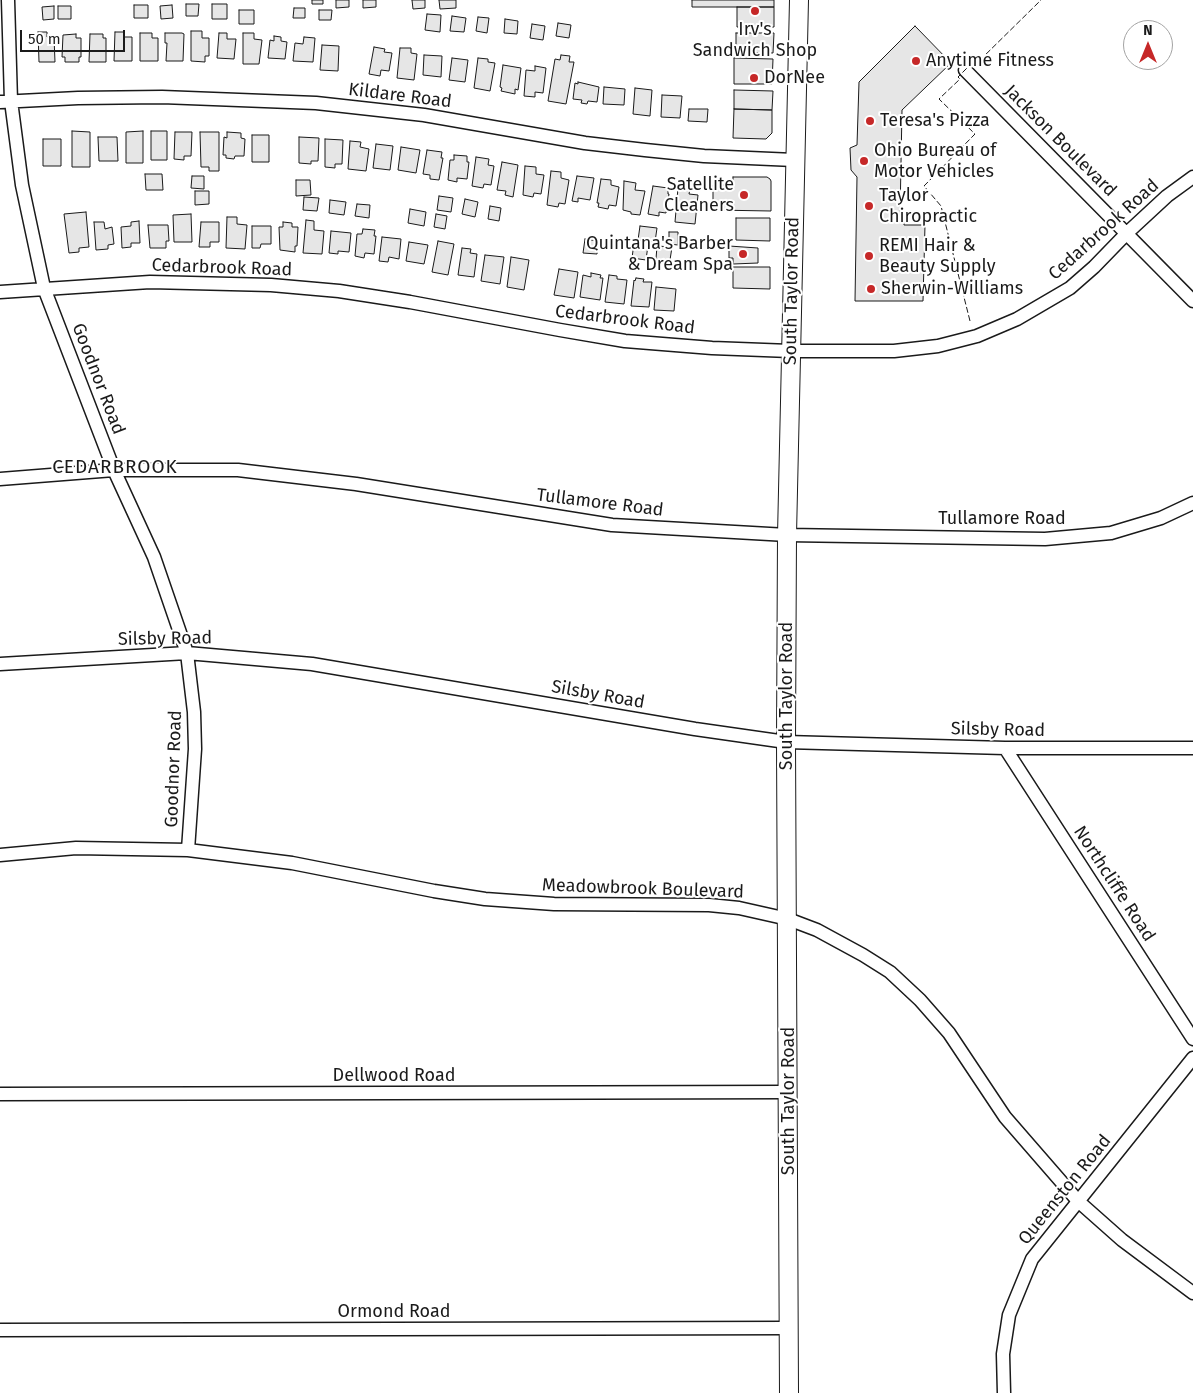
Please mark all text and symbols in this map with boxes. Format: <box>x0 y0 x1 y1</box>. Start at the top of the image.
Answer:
marker: Irv's Sandwich Shop <box>749 5 761 17</box>
place label: Irv's Sandwich Shop <box>693 19 817 62</box>
scale bar <box>22 20 128 52</box>
north arrow <box>1123 20 1173 70</box>
text: N <box>1143 22 1153 39</box>
text: 50 m <box>28 30 61 48</box>
place label: Anytime Fitness <box>926 50 1054 72</box>
marker: Anytime Fitness <box>910 55 922 67</box>
place label: DorNee <box>764 67 825 89</box>
marker: DorNee <box>748 72 760 84</box>
street label: Kildare Road <box>347 79 453 113</box>
street label: Jackson Boulevard <box>999 80 1121 202</box>
place label: Teresa's Pizza <box>880 110 990 132</box>
marker: Teresa's Pizza <box>864 115 876 127</box>
place label: Ohio Bureau of Motor Vehicles <box>874 140 996 182</box>
marker: Ohio Bureau of Motor Vehicles <box>858 155 870 167</box>
place label: Satellite Cleaners <box>664 174 734 216</box>
street label: Cedarbrook Road <box>1045 175 1163 285</box>
place label: Taylor Chiropractic <box>879 185 977 228</box>
marker: Satellite Cleaners <box>738 189 750 201</box>
marker: Taylor Chiropractic <box>863 200 875 212</box>
street label: South Taylor Road <box>780 217 804 365</box>
place label: Quintana's Barber & Dream Spa <box>586 233 733 276</box>
place label: REMI Hair & Beauty Supply <box>879 235 995 278</box>
marker: Quintana's Barber & Dream Spa <box>737 248 749 260</box>
marker: REMI Hair & Beauty Supply <box>863 250 875 262</box>
street label: Cedarbrook Road <box>151 255 293 281</box>
place label: Sherwin-Williams <box>881 278 1023 300</box>
marker: Sherwin-Williams <box>865 283 877 295</box>
street label: Cedarbrook Road <box>554 301 696 339</box>
street label: Goodnor Road <box>67 320 129 438</box>
district label: CEDARBROOK <box>51 457 179 479</box>
street label: Tullamore Road <box>535 484 665 522</box>
street label: Tullamore Road <box>938 508 1066 530</box>
street label: South Taylor Road <box>776 622 798 770</box>
street label: Silsby Road <box>118 627 212 651</box>
street label: Silsby Road <box>550 676 646 714</box>
street label: Goodnor Road <box>161 710 187 828</box>
street label: Silsby Road <box>951 718 1045 742</box>
street label: Northcliffe Road <box>1069 822 1159 946</box>
street label: Meadowbrook Boulevard <box>542 875 744 903</box>
street label: South Taylor Road <box>778 1027 800 1175</box>
street label: Dellwood Road <box>333 1065 455 1087</box>
street label: Queenston Road <box>1014 1131 1116 1249</box>
street label: Ormond Road <box>338 1301 450 1323</box>

